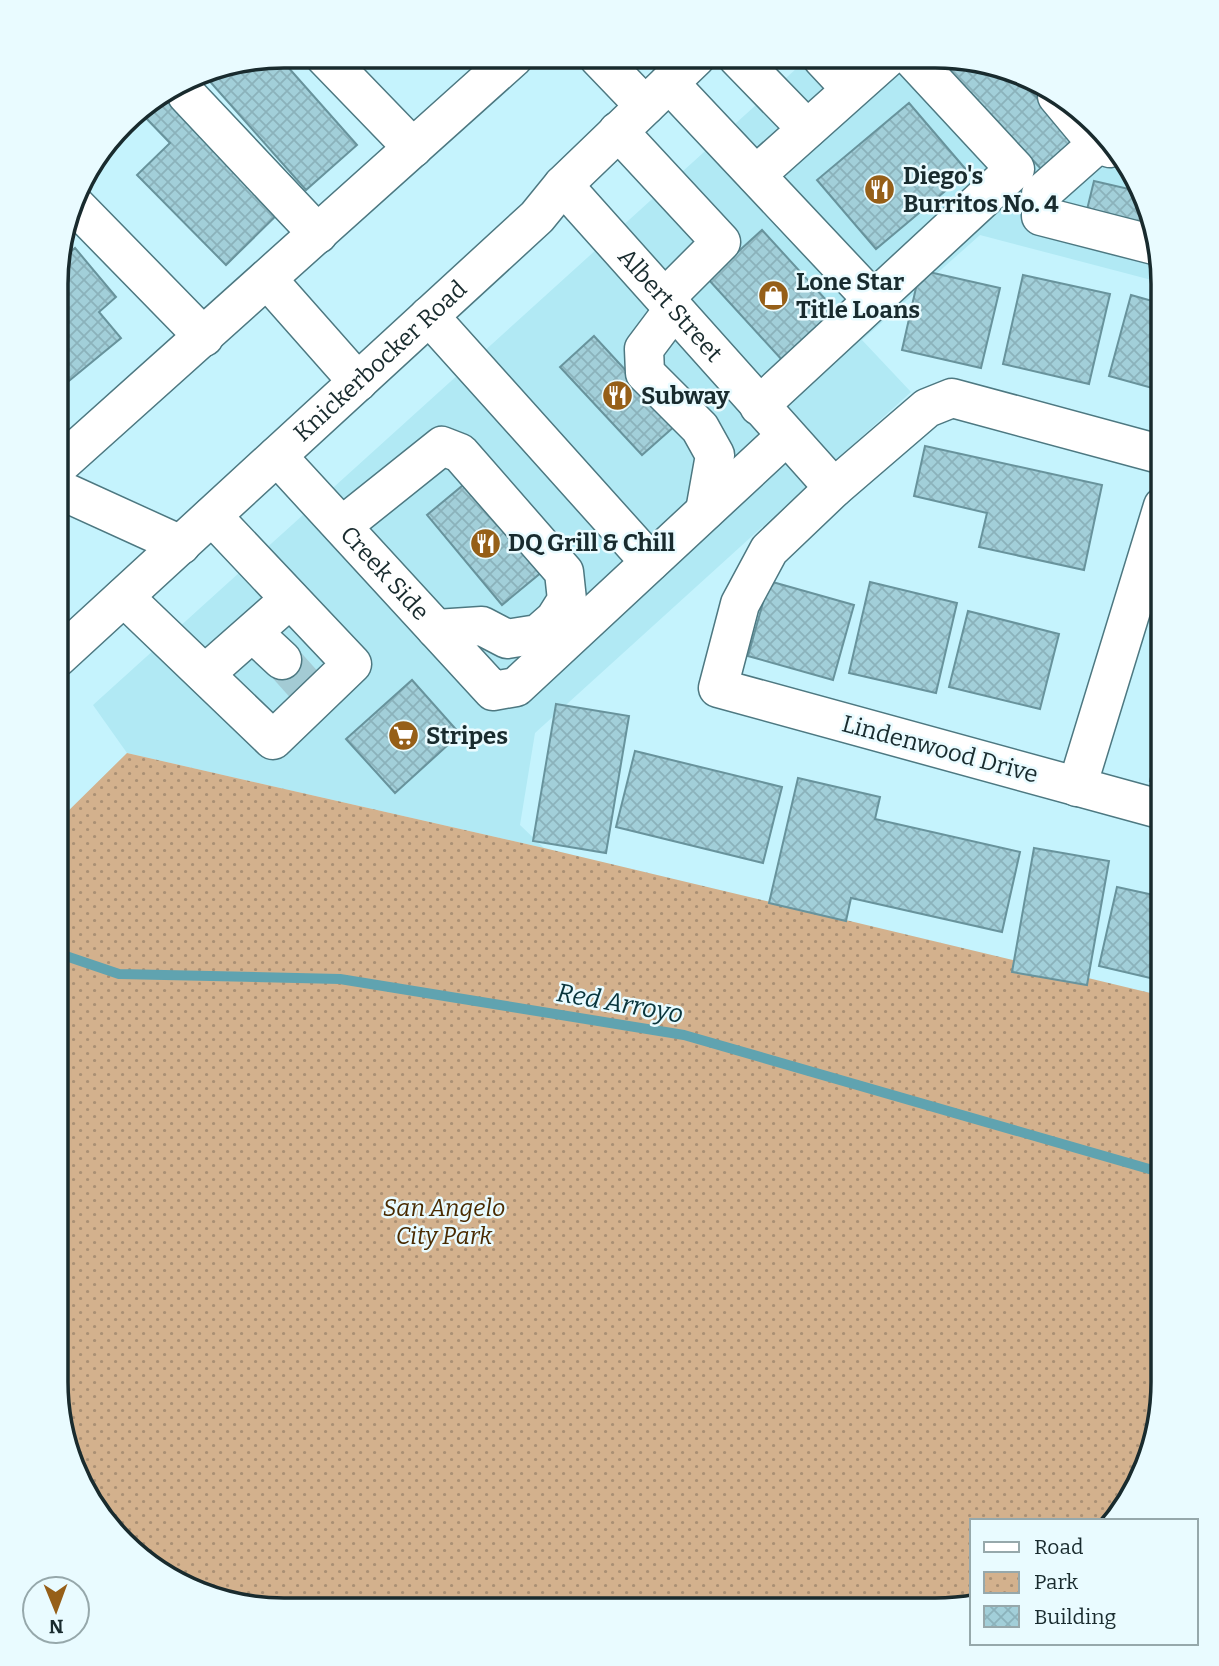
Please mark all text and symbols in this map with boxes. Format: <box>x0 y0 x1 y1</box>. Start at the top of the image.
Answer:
place label: Diego's Burritos No. 4 <box>903 162 1059 218</box>
restaurant icon: Diego's Burritos No. 4 <box>863 173 897 207</box>
street label: Albert Street <box>612 243 729 368</box>
place label: Lone Star Title Loans <box>796 268 920 324</box>
street label: Knickerbocker Road <box>288 275 472 447</box>
shop icon: Lone Star Title Loans <box>756 279 790 313</box>
restaurant icon: Subway <box>601 379 635 413</box>
place label: Subway <box>641 382 730 410</box>
street label: Creek Side <box>334 520 435 626</box>
restaurant icon: DQ Grill & Chill <box>468 526 502 560</box>
place label: DQ Grill & Chill <box>508 529 676 557</box>
street label: Lindenwood Drive <box>839 709 1041 789</box>
supermarket icon: Stripes <box>386 719 420 753</box>
place label: Stripes <box>426 722 508 750</box>
water label: Red Arroyo <box>554 977 686 1030</box>
park label: San Angelo City Park <box>383 1194 505 1250</box>
legend <box>970 1519 1198 1645</box>
text: Road <box>1034 1534 1083 1560</box>
text: Park <box>1034 1569 1078 1595</box>
north arrow <box>21 1575 91 1645</box>
text: Building <box>1034 1604 1117 1630</box>
text: N <box>48 1615 64 1638</box>

